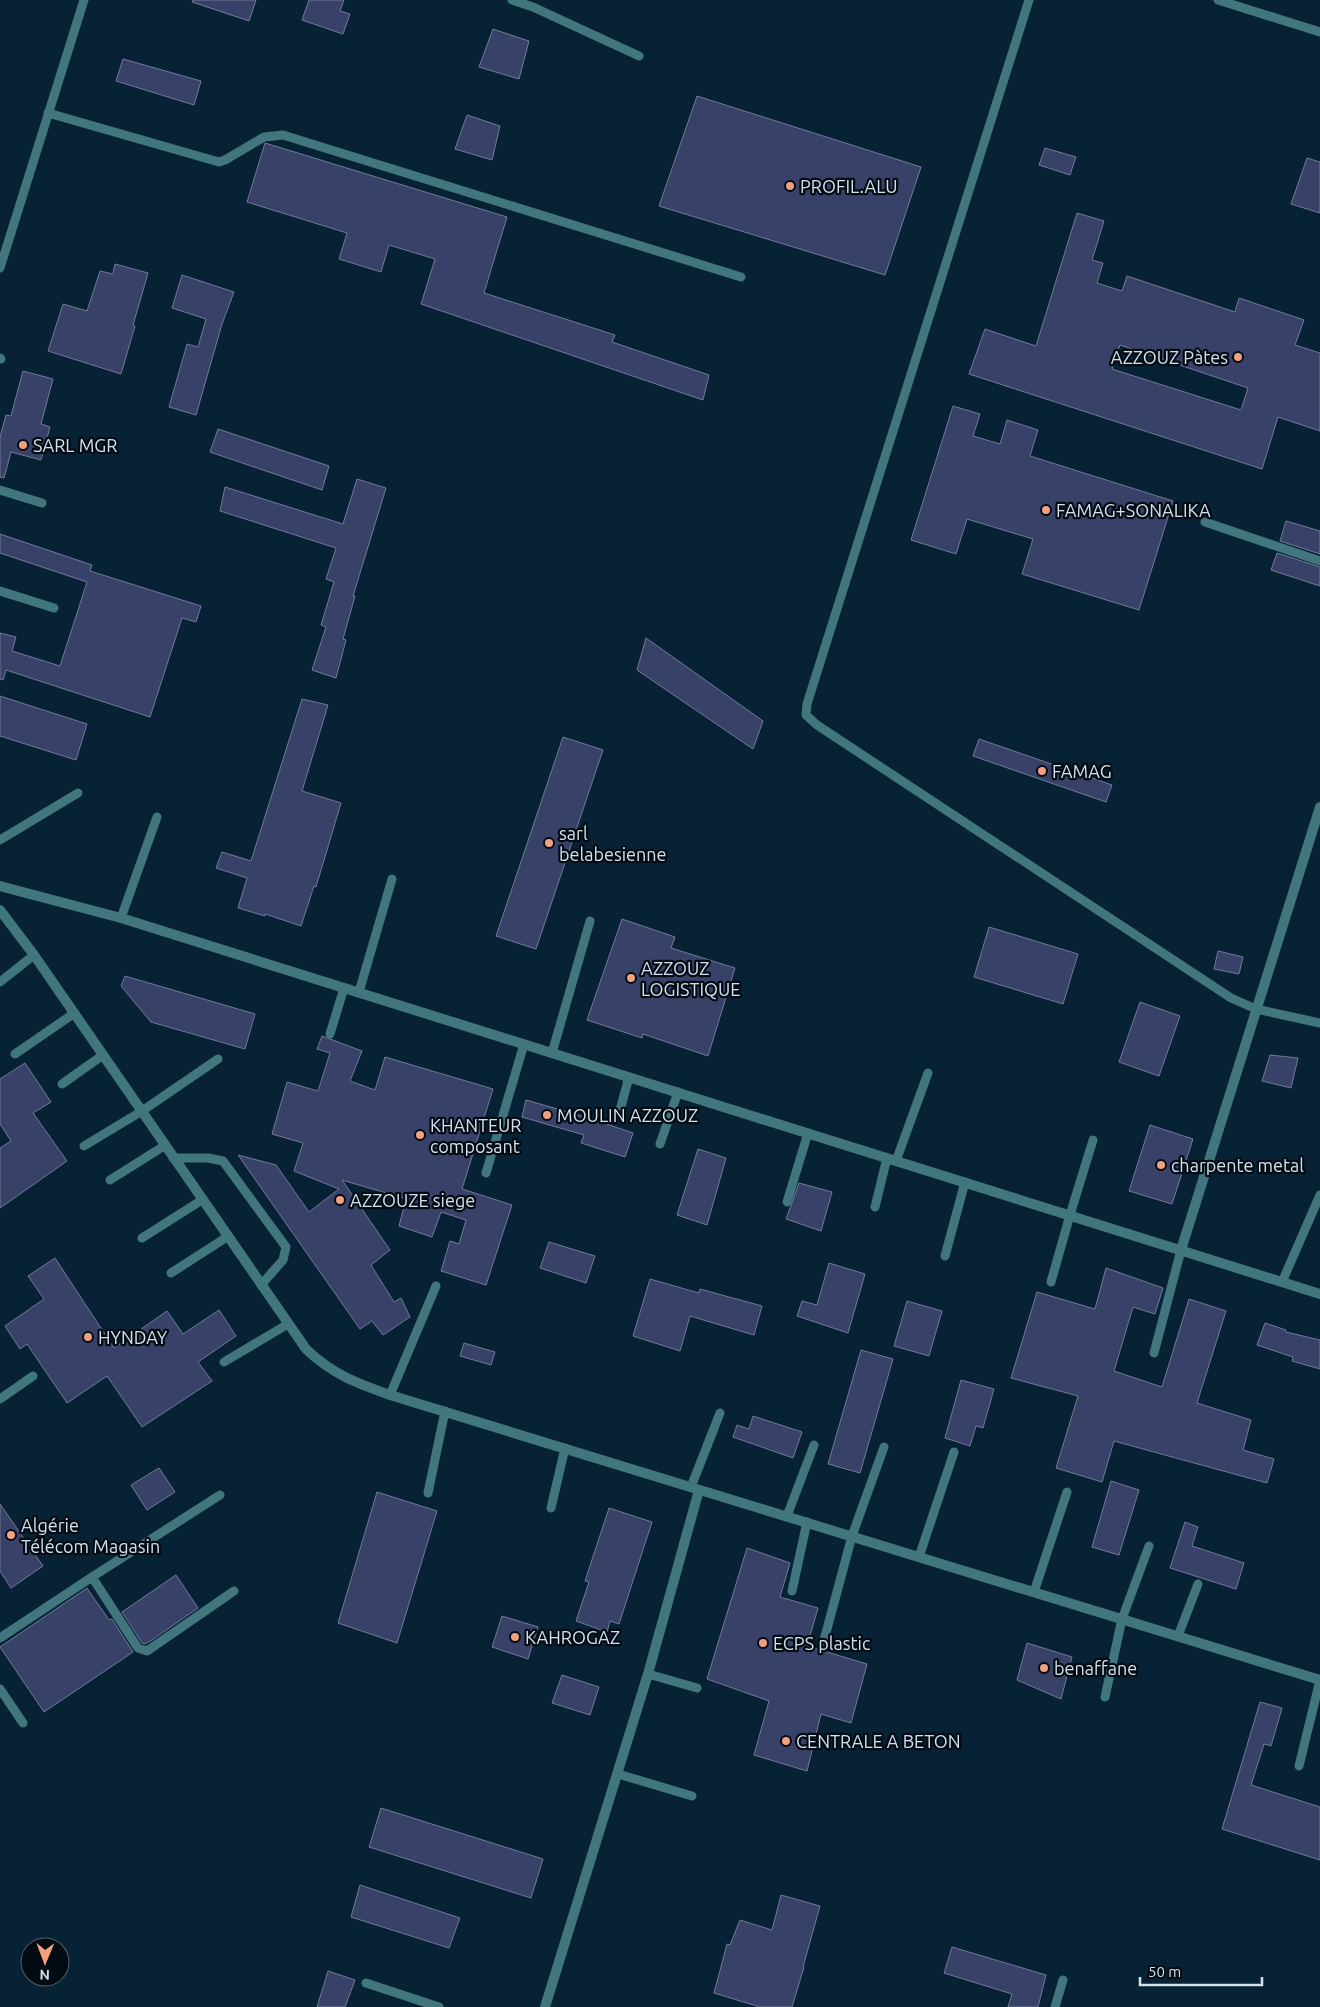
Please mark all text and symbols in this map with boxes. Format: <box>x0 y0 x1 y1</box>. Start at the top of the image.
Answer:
place label: PROFIL.ALU <box>800 176 898 196</box>
marker: PROFIL.ALU <box>784 180 796 192</box>
place label: AZZOUZ Pàtes <box>1111 347 1228 367</box>
marker: AZZOUZ Pàtes <box>1232 351 1244 363</box>
place label: SARL MGR <box>33 435 117 455</box>
marker: SARL MGR <box>17 439 29 451</box>
place label: FAMAG+SONALIKA <box>1056 500 1211 520</box>
marker: FAMAG+SONALIKA <box>1040 504 1052 516</box>
place label: FAMAG <box>1052 761 1112 781</box>
marker: FAMAG <box>1036 765 1048 777</box>
place label: sarl belabesienne <box>559 823 667 864</box>
marker: sarl belabesienne <box>543 837 555 849</box>
place label: AZZOUZ LOGISTIQUE <box>641 958 740 1000</box>
marker: AZZOUZ LOGISTIQUE <box>625 972 637 984</box>
place label: MOULIN AZZOUZ <box>557 1105 698 1125</box>
marker: MOULIN AZZOUZ <box>541 1109 553 1121</box>
place label: KHANTEUR composant <box>430 1115 522 1156</box>
marker: KHANTEUR composant <box>414 1129 426 1141</box>
place label: charpente metal <box>1171 1155 1304 1175</box>
marker: charpente metal <box>1155 1159 1167 1171</box>
place label: AZZOUZE siege <box>350 1190 475 1210</box>
marker: AZZOUZE siege <box>334 1194 346 1206</box>
place label: HYNDAY <box>98 1327 168 1347</box>
marker: HYNDAY <box>82 1331 94 1343</box>
place label: Algérie Télécom Magasin <box>21 1515 160 1556</box>
marker: Algérie Télécom Magasin <box>5 1529 17 1541</box>
place label: KAHROGAZ <box>525 1627 620 1647</box>
marker: KAHROGAZ <box>509 1631 521 1643</box>
place label: ECPS plastic <box>773 1633 870 1653</box>
marker: ECPS plastic <box>757 1637 769 1649</box>
place label: benaffane <box>1054 1658 1137 1678</box>
marker: benaffane <box>1038 1662 1050 1674</box>
place label: CENTRALE A BETON <box>796 1731 961 1751</box>
marker: CENTRALE A BETON <box>780 1735 792 1747</box>
north arrow <box>20 1937 70 1987</box>
scale bar <box>1140 1954 1262 1986</box>
text: 50 m <box>1148 1963 1181 1980</box>
text: N <box>39 1967 50 1983</box>

